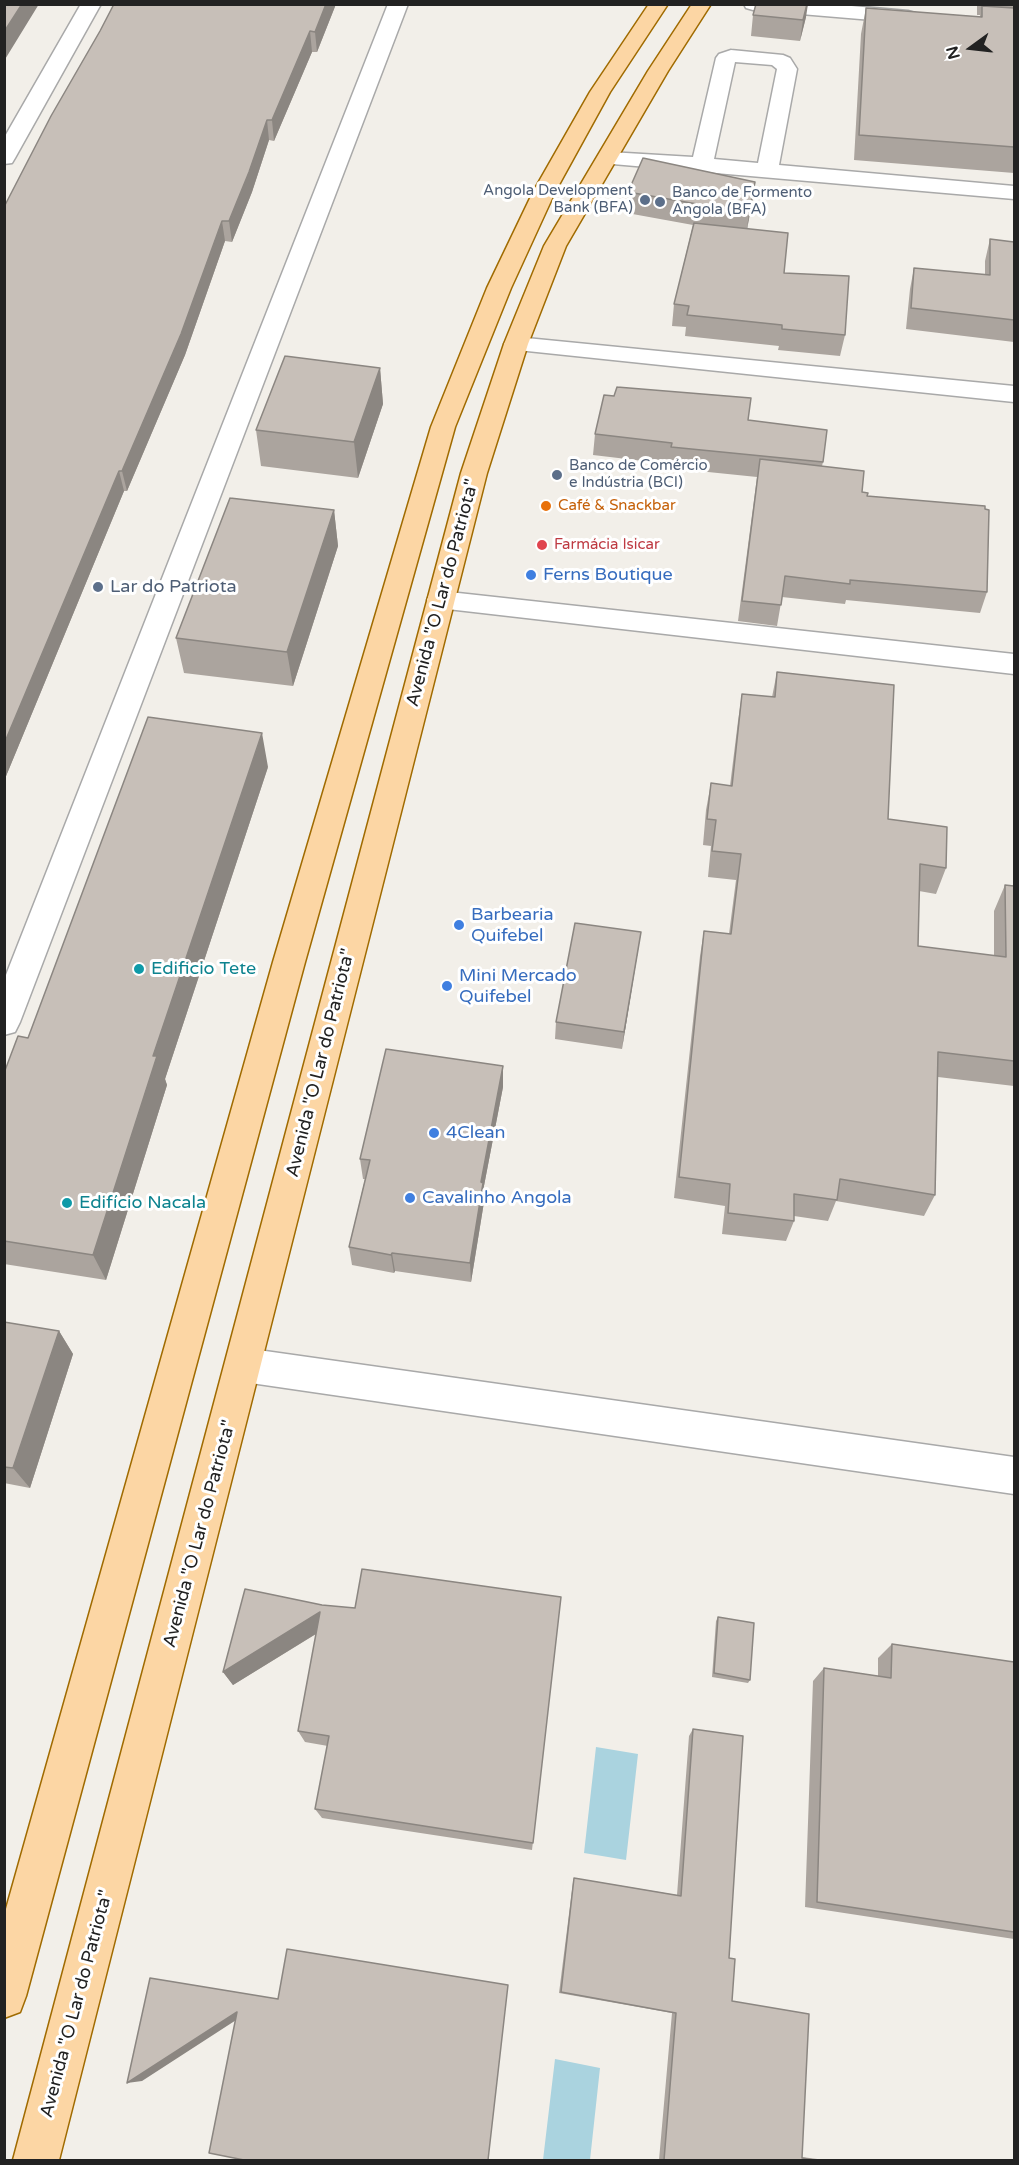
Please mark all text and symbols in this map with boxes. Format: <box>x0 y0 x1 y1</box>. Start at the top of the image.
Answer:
north arrow <box>941 18 1001 78</box>
text: N <box>942 44 965 61</box>
place label: Angola Development Bank (BFA) <box>483 182 633 217</box>
place label: Banco de Formento Angola (BFA) <box>672 184 812 219</box>
marker: Angola Development Bank (BFA) <box>638 193 652 207</box>
marker: Banco de Formento Angola (BFA) <box>653 195 667 209</box>
place label: Banco de Comércio e Indústria (BCI) <box>569 457 708 492</box>
marker: Banco de Comércio e Indústria (BCI) <box>550 468 564 482</box>
street label: Avenida "O Lar do Patriota" <box>402 477 484 709</box>
place label: Café & Snackbar <box>558 497 676 515</box>
marker: Café & Snackbar <box>539 499 553 513</box>
place label: Farmácia Isicar <box>554 536 660 554</box>
marker: Farmácia Isicar <box>535 538 549 552</box>
place label: Ferns Boutique <box>543 564 673 586</box>
marker: Ferns Boutique <box>524 568 538 582</box>
place label: Lar do Patriota <box>110 576 237 598</box>
marker: Lar do Patriota <box>91 580 105 594</box>
place label: Barbearia Quifebel <box>471 904 554 946</box>
marker: Barbearia Quifebel <box>452 918 466 932</box>
street label: Avenida "O Lar do Patriota" <box>282 946 360 1180</box>
place label: Edificio Tete <box>151 958 256 980</box>
marker: Edificio Tete <box>132 962 146 976</box>
place label: Mini Mercado Quifebel <box>459 965 577 1008</box>
marker: Mini Mercado Quifebel <box>440 979 454 993</box>
place label: 4Clean <box>446 1122 506 1144</box>
marker: 4Clean <box>427 1126 441 1140</box>
place label: Cavalinho Angola <box>422 1187 572 1209</box>
marker: Cavalinho Angola <box>403 1191 417 1205</box>
place label: Edifício Nacala <box>79 1192 206 1214</box>
marker: Edifício Nacala <box>60 1196 74 1210</box>
street label: Avenida "O Lar do Patriota" <box>159 1418 241 1650</box>
street label: Avenida "O Lar do Patriota" <box>36 1888 118 2120</box>

